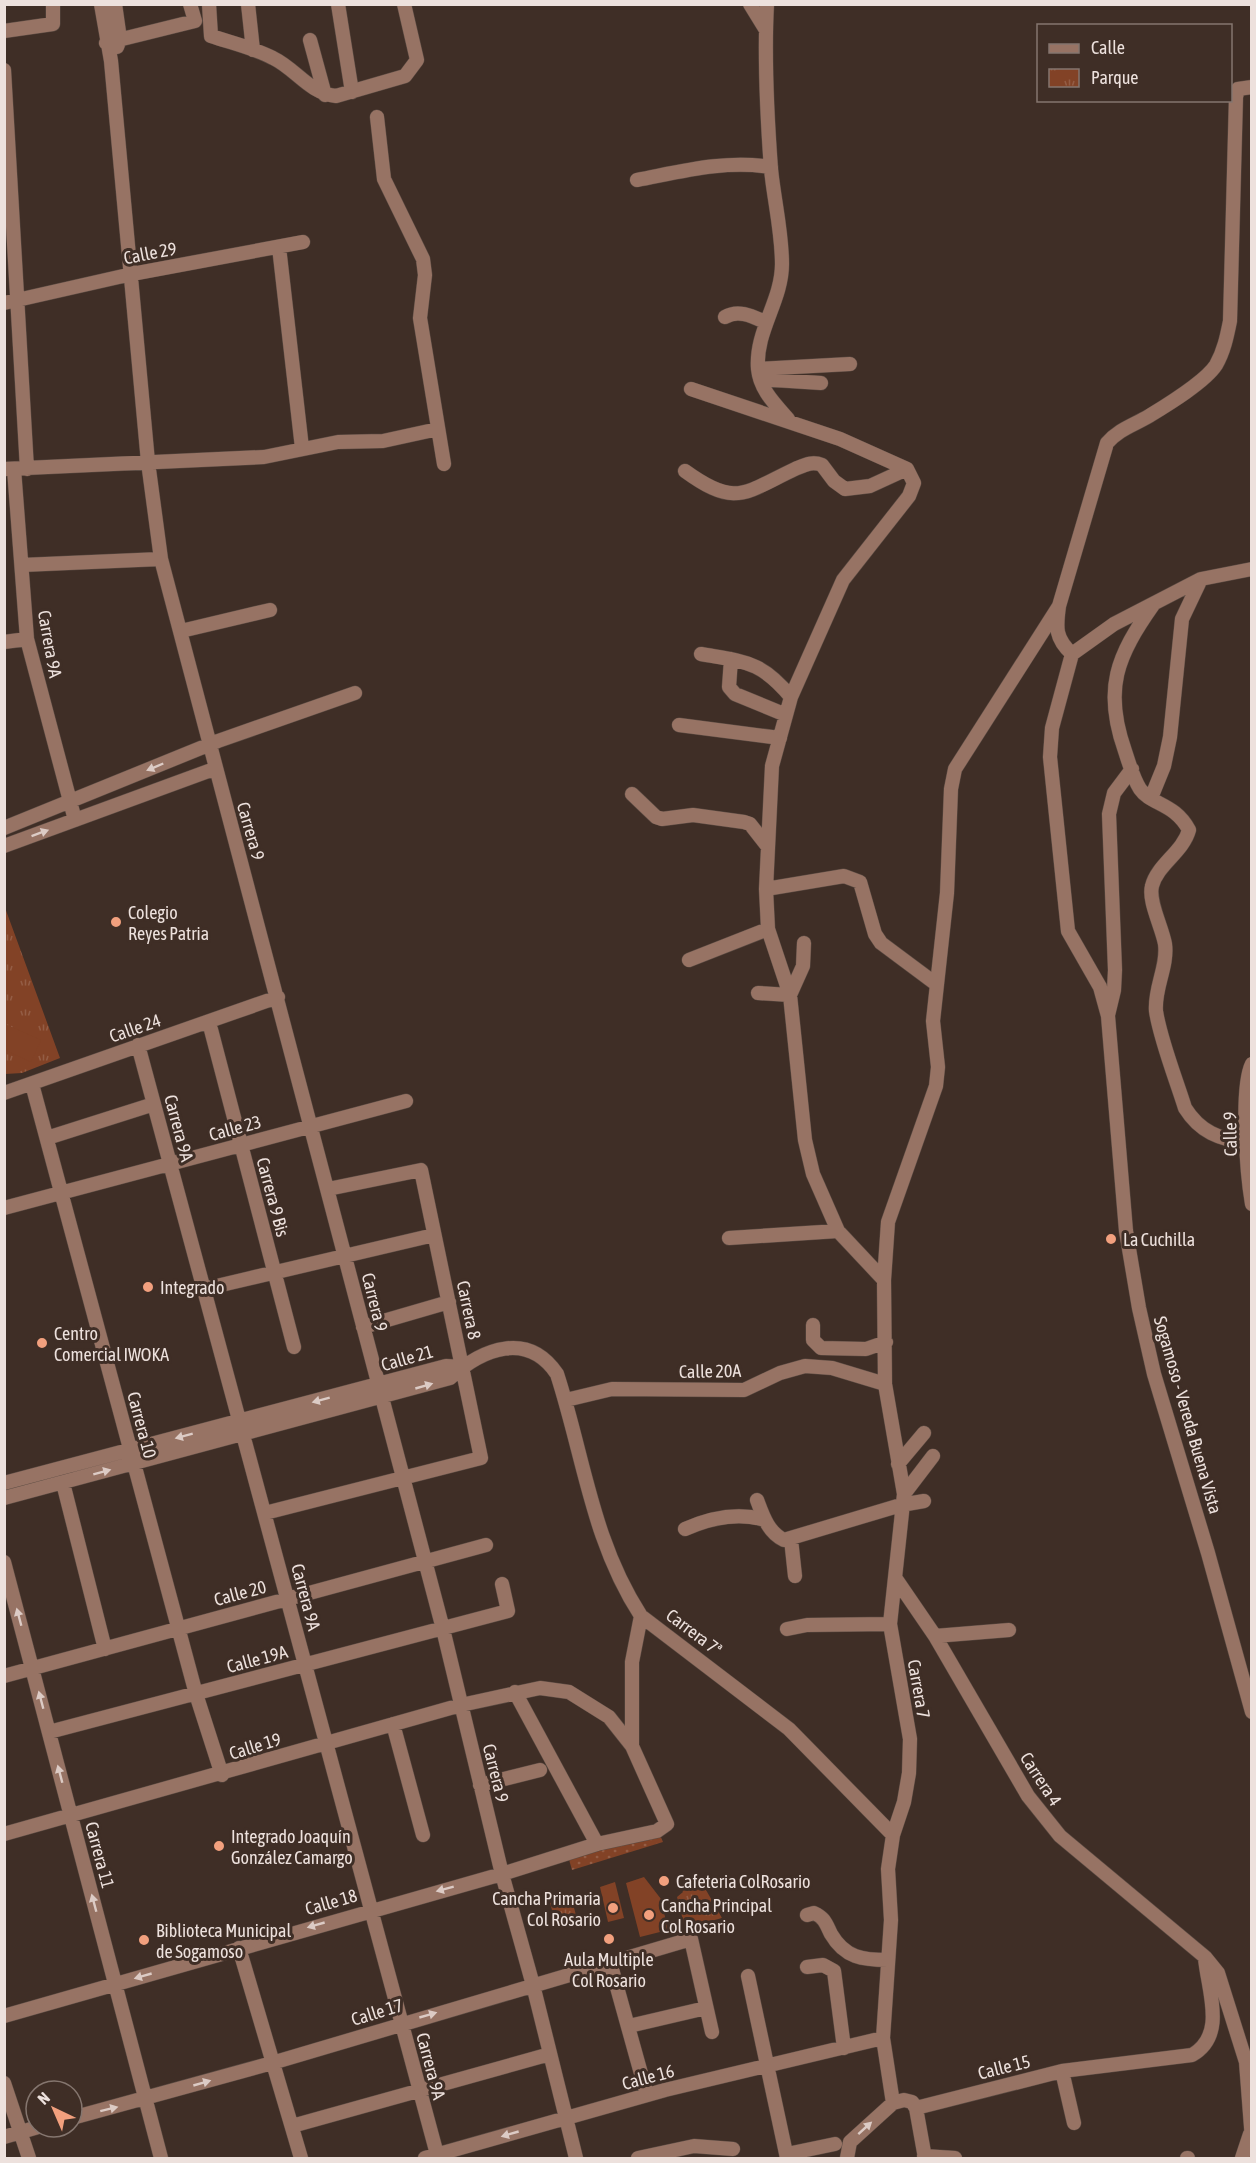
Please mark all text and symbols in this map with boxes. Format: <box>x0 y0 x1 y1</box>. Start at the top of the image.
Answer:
legend <box>1037 24 1232 102</box>
text: Calle <box>1091 37 1125 58</box>
text: Parque <box>1091 67 1139 88</box>
street label: Calle 29 <box>122 238 178 268</box>
street label: Carrera 9A <box>34 609 66 680</box>
one-way arrow <box>146 763 164 772</box>
street label: Carrera 9 <box>233 800 269 862</box>
one-way arrow <box>31 828 49 837</box>
place label: Colegio Reyes Patria <box>128 902 209 944</box>
marker: Colegio Reyes Patria <box>109 915 123 929</box>
street label: Calle 24 <box>106 1009 164 1047</box>
street label: Carrera 9A <box>160 1092 198 1164</box>
street label: Calle 23 <box>206 1111 264 1145</box>
street label: Calle 9 <box>1219 1111 1241 1157</box>
street label: Carrera 9 Bis <box>252 1155 294 1239</box>
place label: La Cuchilla <box>1123 1229 1195 1250</box>
marker: La Cuchilla <box>1104 1232 1118 1246</box>
street label: Carrera 9 <box>358 1271 392 1333</box>
place label: Integrado <box>160 1277 225 1298</box>
street label: Carrera 8 <box>453 1279 485 1341</box>
marker: Integrado <box>141 1280 155 1294</box>
street label: Sogamoso - Vereda Buena Vista <box>1150 1314 1226 1516</box>
place label: Centro Comercial IWOKA <box>54 1323 169 1365</box>
marker: Centro Comercial IWOKA <box>35 1336 49 1350</box>
street label: Calle 21 <box>378 1341 436 1375</box>
street label: Calle 20A <box>679 1360 741 1382</box>
one-way arrow <box>415 1381 433 1390</box>
street label: Carrera 10 <box>123 1389 161 1461</box>
one-way arrow <box>312 1395 331 1405</box>
one-way arrow <box>174 1432 192 1441</box>
one-way arrow <box>93 1467 111 1477</box>
street label: Carrera 9A <box>287 1561 325 1633</box>
street label: Calle 20 <box>211 1576 269 1610</box>
street label: Carrera 7ª <box>662 1604 726 1660</box>
one-way arrow <box>14 1607 23 1625</box>
street label: Calle 19A <box>224 1641 290 1677</box>
street label: Carrera 7 <box>903 1658 935 1720</box>
one-way arrow <box>35 1691 45 1710</box>
street label: Calle 19 <box>226 1728 284 1764</box>
street label: Carrera 9 <box>479 1742 513 1804</box>
street label: Carrera 4 <box>1016 1748 1066 1810</box>
one-way arrow <box>55 1764 64 1782</box>
street label: Carrera 11 <box>81 1819 119 1891</box>
place label: Integrado Joaquín González Camargo <box>231 1826 353 1868</box>
marker: Integrado Joaquín González Camargo <box>212 1839 226 1853</box>
place label: Cafeteria ColRosario <box>676 1871 811 1892</box>
marker: Cafeteria ColRosario <box>657 1874 671 1888</box>
street label: Calle 18 <box>302 1885 360 1919</box>
one-way arrow <box>436 1885 454 1894</box>
place label: Cancha Primaria Col Rosario <box>492 1888 601 1930</box>
one-way arrow <box>88 1894 98 1912</box>
place label: Cancha Principal Col Rosario <box>661 1895 772 1937</box>
marker: Cancha Primaria Col Rosario <box>606 1901 620 1915</box>
marker: Cancha Principal Col Rosario <box>642 1908 656 1922</box>
place label: Biblioteca Municipal de Sogamoso <box>156 1920 291 1962</box>
one-way arrow <box>307 1921 325 1931</box>
marker: Aula Multiple Col Rosario <box>602 1932 616 1946</box>
marker: Biblioteca Municipal de Sogamoso <box>137 1933 151 1947</box>
place label: Aula Multiple Col Rosario <box>564 1949 654 1991</box>
one-way arrow <box>134 1972 152 1981</box>
street label: Calle 17 <box>348 1994 406 2030</box>
one-way arrow <box>420 2010 438 2019</box>
street label: Carrera 9A <box>412 2030 450 2102</box>
street label: Calle 15 <box>976 2050 1032 2084</box>
street label: Calle 16 <box>619 2060 677 2094</box>
one-way arrow <box>192 2078 211 2088</box>
north arrow <box>24 2079 84 2139</box>
text: N <box>34 2088 53 2108</box>
one-way arrow <box>99 2103 118 2113</box>
one-way arrow <box>857 2122 872 2135</box>
one-way arrow <box>501 2130 519 2140</box>

